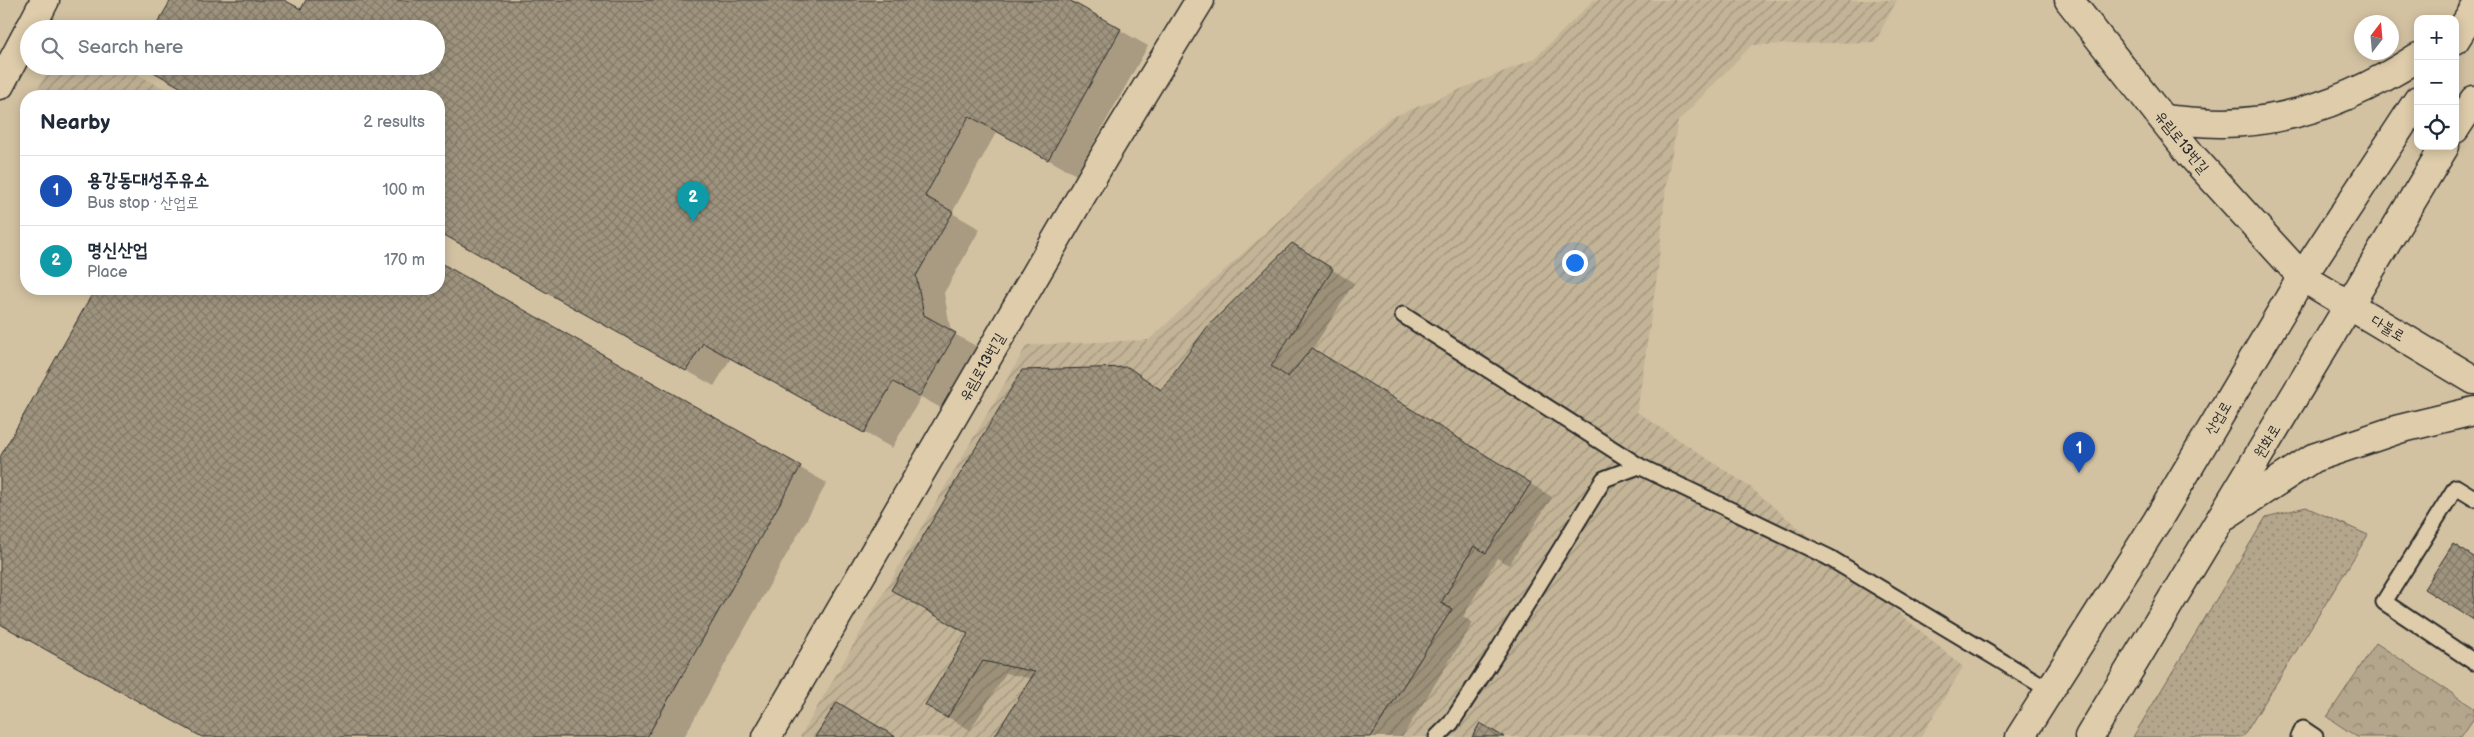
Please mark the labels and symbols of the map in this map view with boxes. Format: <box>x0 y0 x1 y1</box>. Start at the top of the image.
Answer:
north arrow <box>2354 15 2399 60</box>
street label: 유림로13번길 <box>2151 107 2213 178</box>
pin: 2 <box>677 181 709 222</box>
your location <box>1562 250 1588 276</box>
street label: 다불로 <box>2367 311 2408 346</box>
street label: 유림로13번길 <box>955 330 1010 405</box>
street label: 산업로 <box>2201 398 2236 439</box>
street label: 원화로 <box>2250 421 2285 462</box>
pin: 1 <box>2063 432 2095 473</box>

